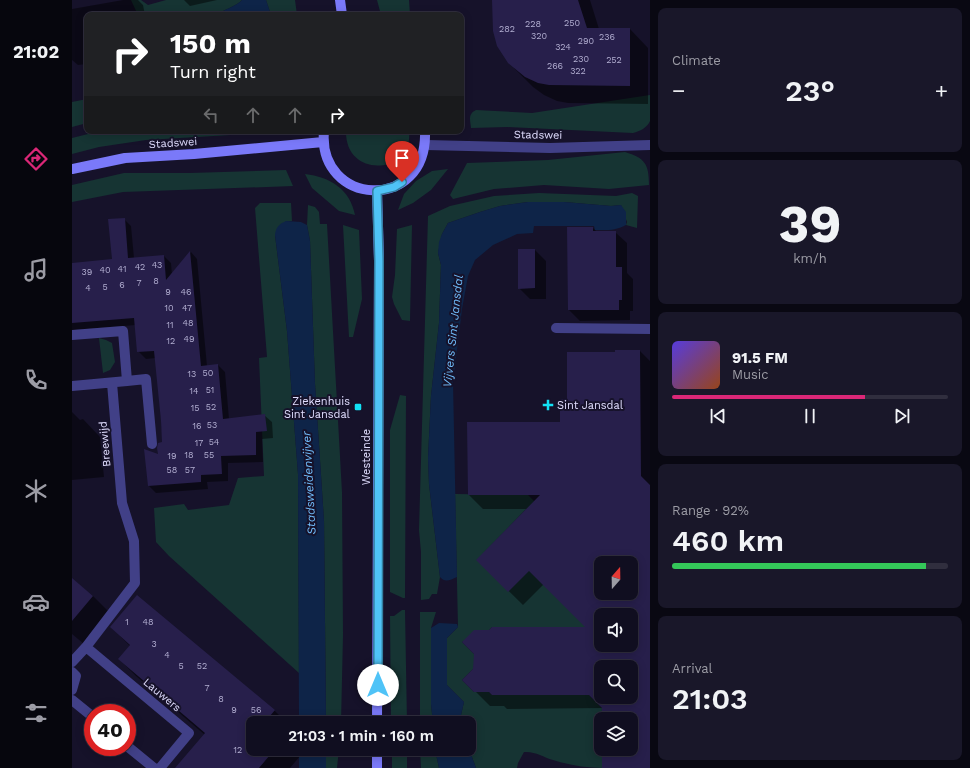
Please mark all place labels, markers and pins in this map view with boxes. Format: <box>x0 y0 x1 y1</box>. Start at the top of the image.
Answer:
pin <box>385 141 419 182</box>
place label: Ziekenhuis Sint Jansdal <box>284 395 351 421</box>
marker: Sint Jansdal <box>542 399 554 411</box>
place label: Sint Jansdal <box>557 399 624 412</box>
marker: Ziekenhuis Sint Jansdal <box>353 402 363 412</box>

